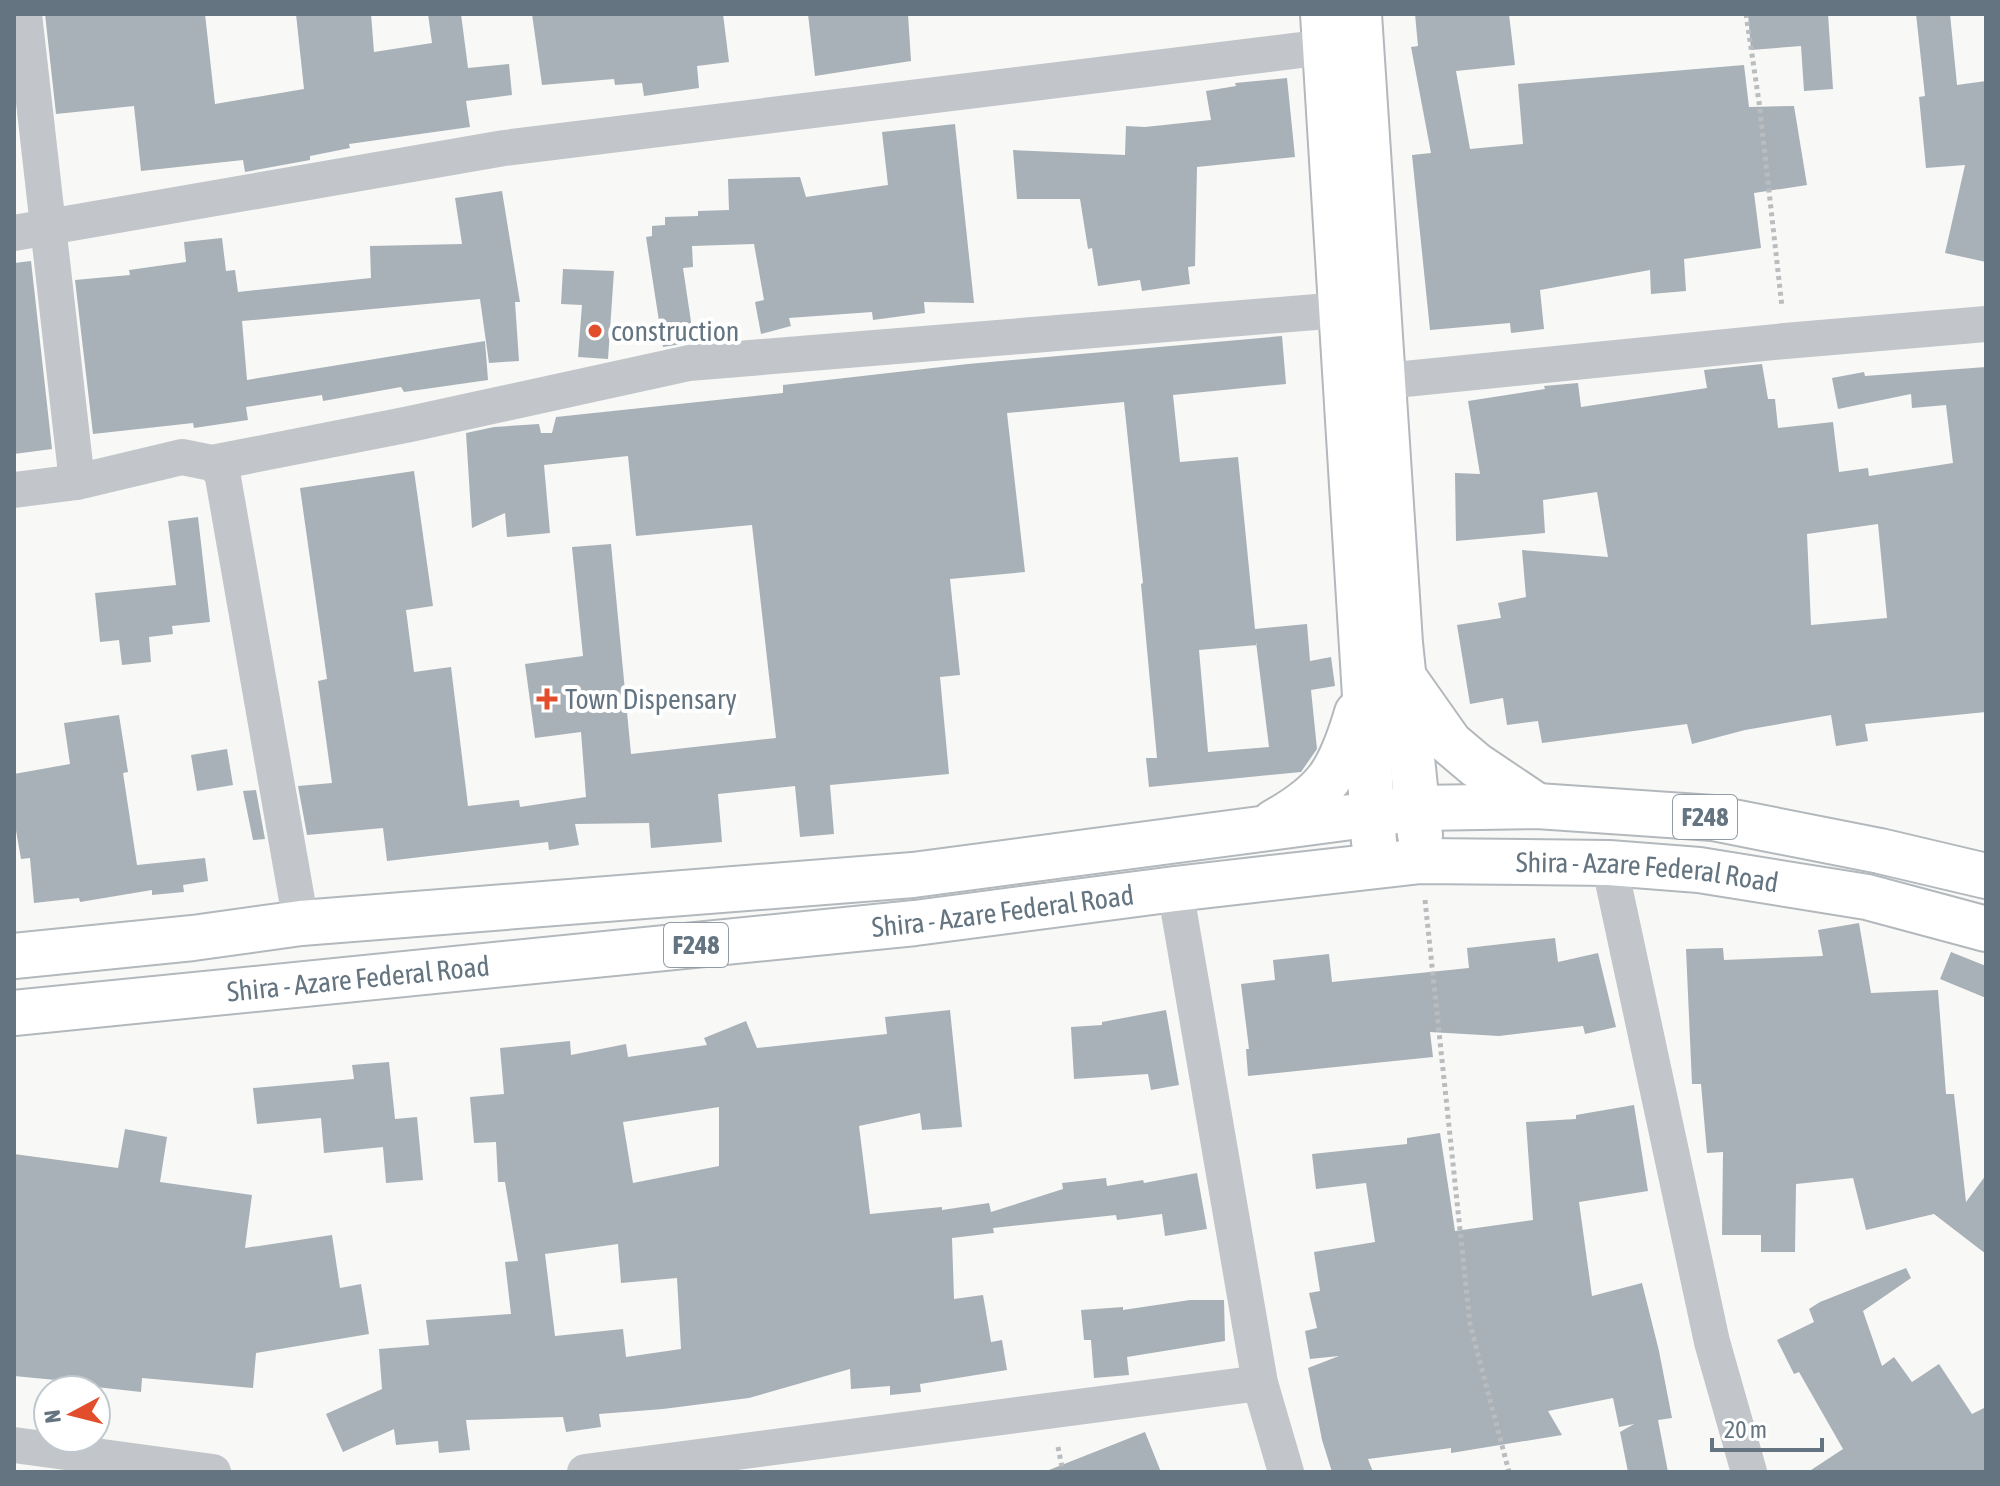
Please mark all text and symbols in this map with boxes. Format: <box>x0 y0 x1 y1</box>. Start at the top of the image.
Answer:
place label: construction <box>611 315 739 347</box>
marker: construction <box>586 322 604 340</box>
place label: Town Dispensary <box>565 683 737 715</box>
marker: Town Dispensary <box>536 688 558 710</box>
road number: F248 <box>1673 795 1737 839</box>
street label: Shira - Azare Federal Road <box>1516 846 1781 899</box>
street label: Shira - Azare Federal Road <box>870 879 1136 943</box>
road number: F248 <box>664 923 728 967</box>
street label: Shira - Azare Federal Road <box>225 950 491 1008</box>
north arrow <box>32 1374 112 1454</box>
scale bar <box>1712 1402 1822 1452</box>
text: N <box>38 1408 66 1424</box>
text: 20 m <box>1724 1416 1767 1443</box>

